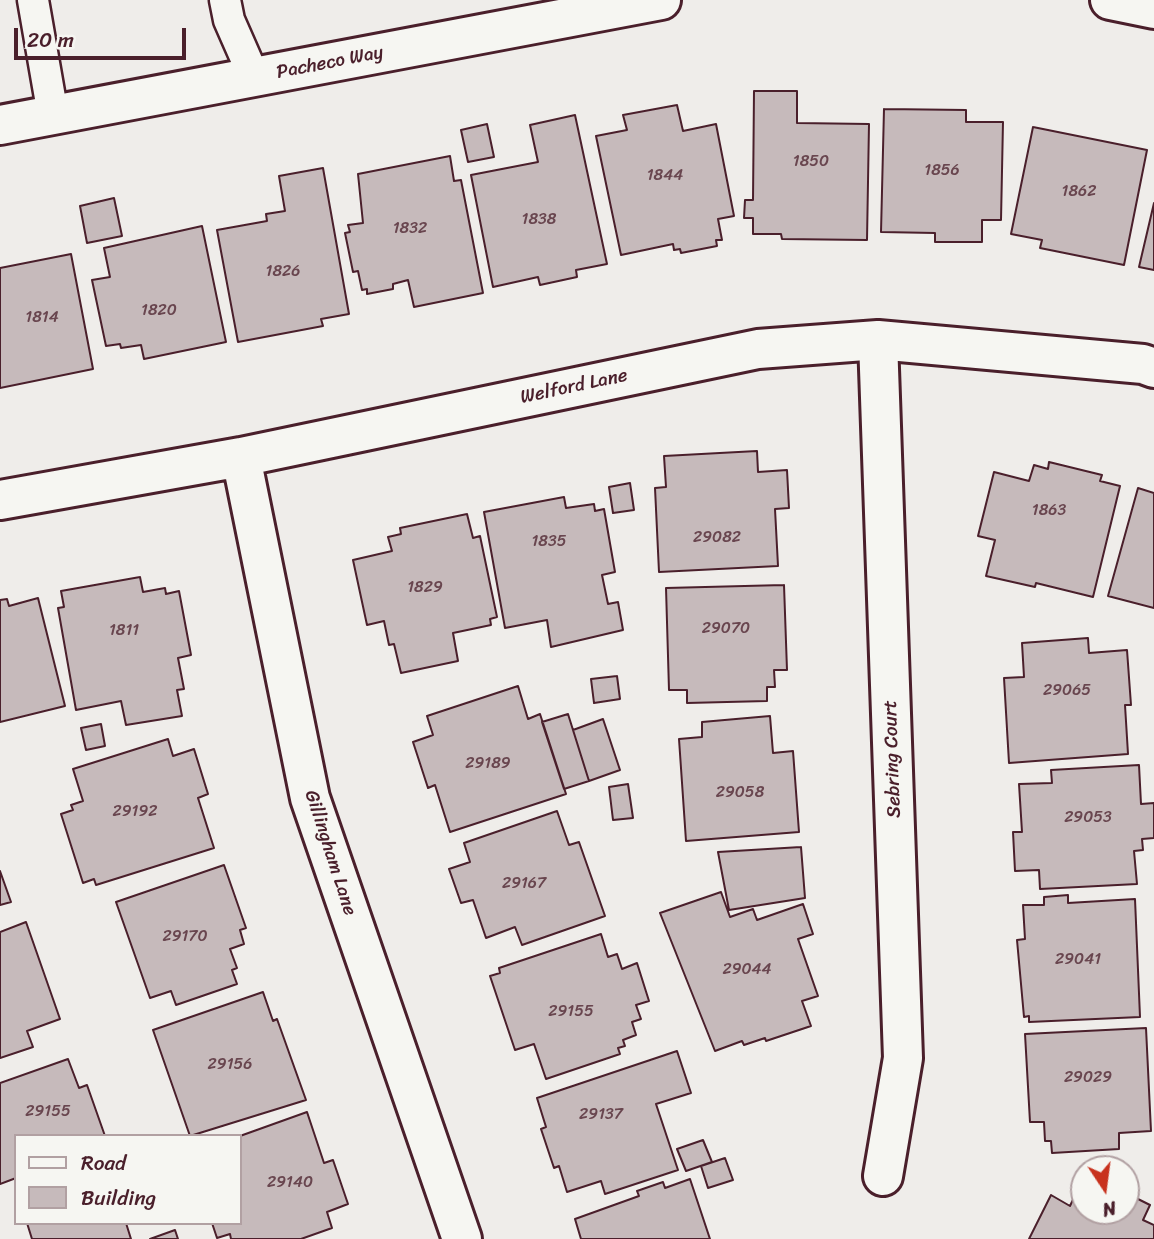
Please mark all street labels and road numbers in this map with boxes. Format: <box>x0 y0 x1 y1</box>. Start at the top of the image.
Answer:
street label: Pacheco Way <box>275 41 385 85</box>
street label: Welford Lane <box>518 365 630 409</box>
street label: Sebring Court <box>880 700 906 818</box>
street label: Gillingham Lane <box>299 787 361 919</box>

